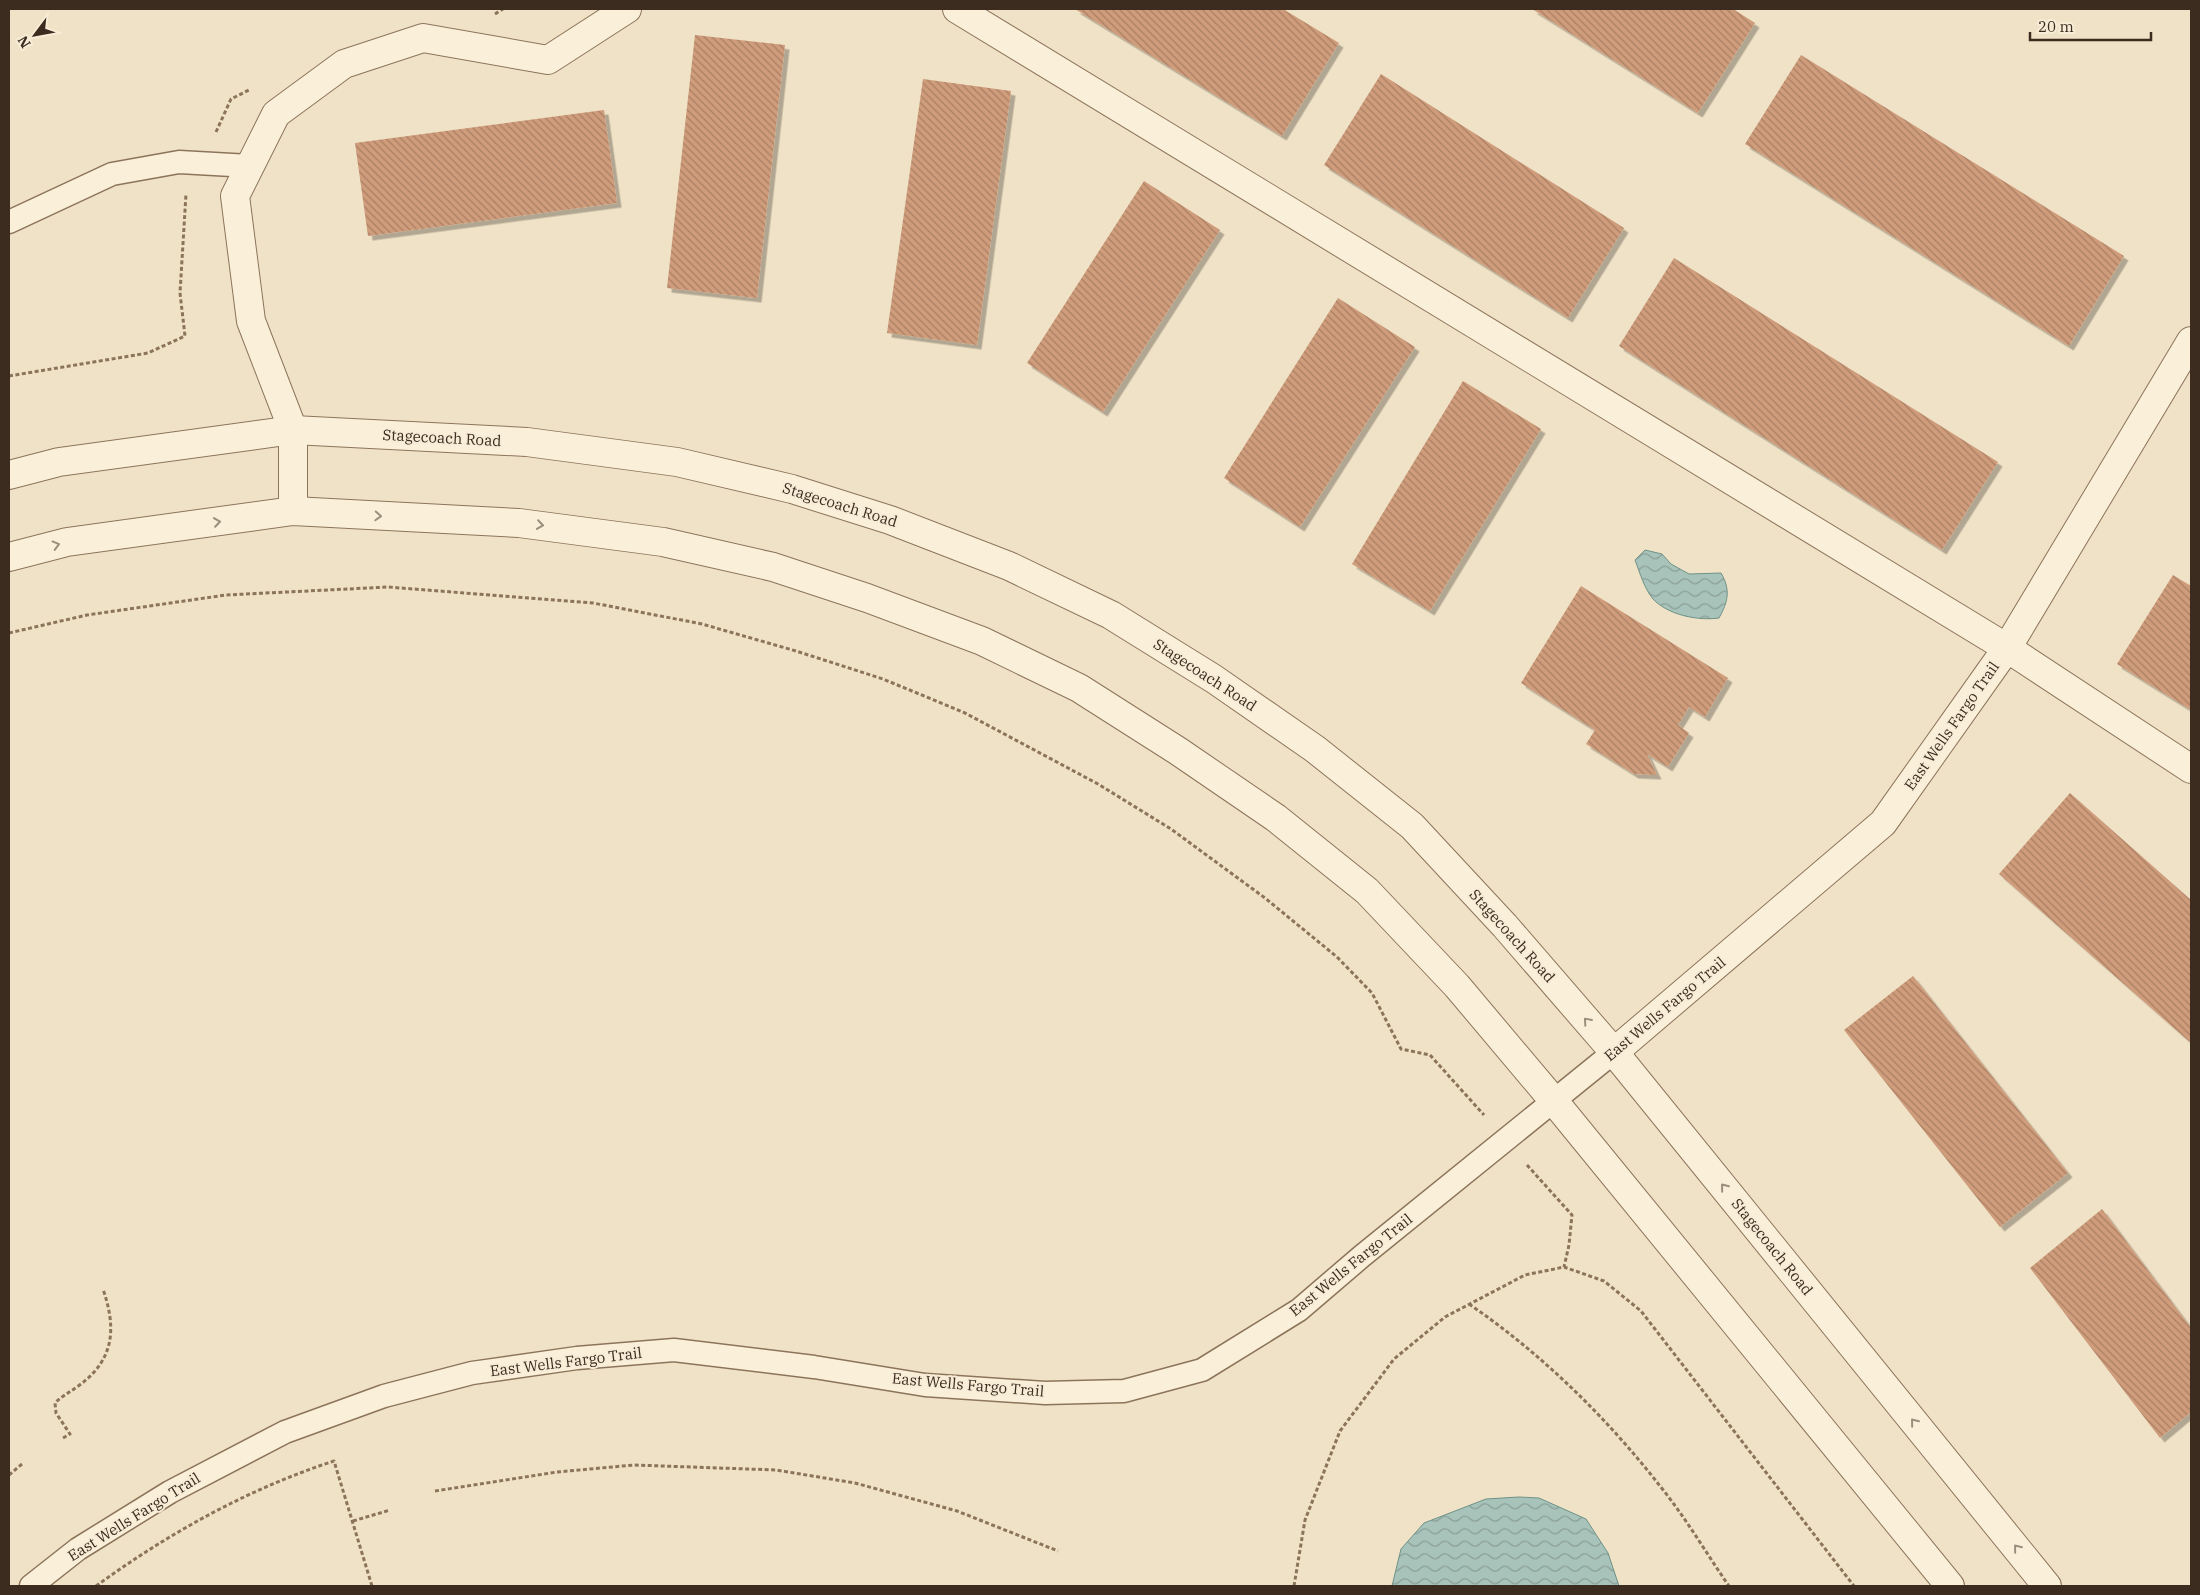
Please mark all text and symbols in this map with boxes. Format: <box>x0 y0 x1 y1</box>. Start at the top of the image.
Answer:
north arrow <box>10 10 60 60</box>
scale bar <box>2030 10 2151 42</box>
text: 20 m <box>2038 17 2074 36</box>
text: N <box>13 32 35 51</box>
street label: Stagecoach Road <box>382 425 502 450</box>
street label: Stagecoach Road <box>780 478 900 531</box>
one-way arrow <box>375 510 383 521</box>
one-way arrow <box>212 517 221 527</box>
one-way arrow <box>536 520 545 530</box>
one-way arrow <box>51 540 60 551</box>
street label: Stagecoach Road <box>1150 634 1260 715</box>
street label: East Wells Fargo Trail <box>1900 658 2003 794</box>
street label: Stagecoach Road <box>1465 885 1559 986</box>
street label: East Wells Fargo Trail <box>1600 952 1729 1065</box>
one-way arrow <box>1585 1018 1593 1027</box>
one-way arrow <box>1721 1184 1729 1193</box>
street label: Stagecoach Road <box>1728 1194 1817 1299</box>
street label: East Wells Fargo Trail <box>1285 1209 1416 1320</box>
street label: East Wells Fargo Trail <box>489 1343 643 1380</box>
street label: East Wells Fargo Trail <box>891 1368 1045 1401</box>
one-way arrow <box>1912 1419 1920 1428</box>
street label: East Wells Fargo Trail <box>64 1468 204 1565</box>
one-way arrow <box>2013 1545 2022 1554</box>

